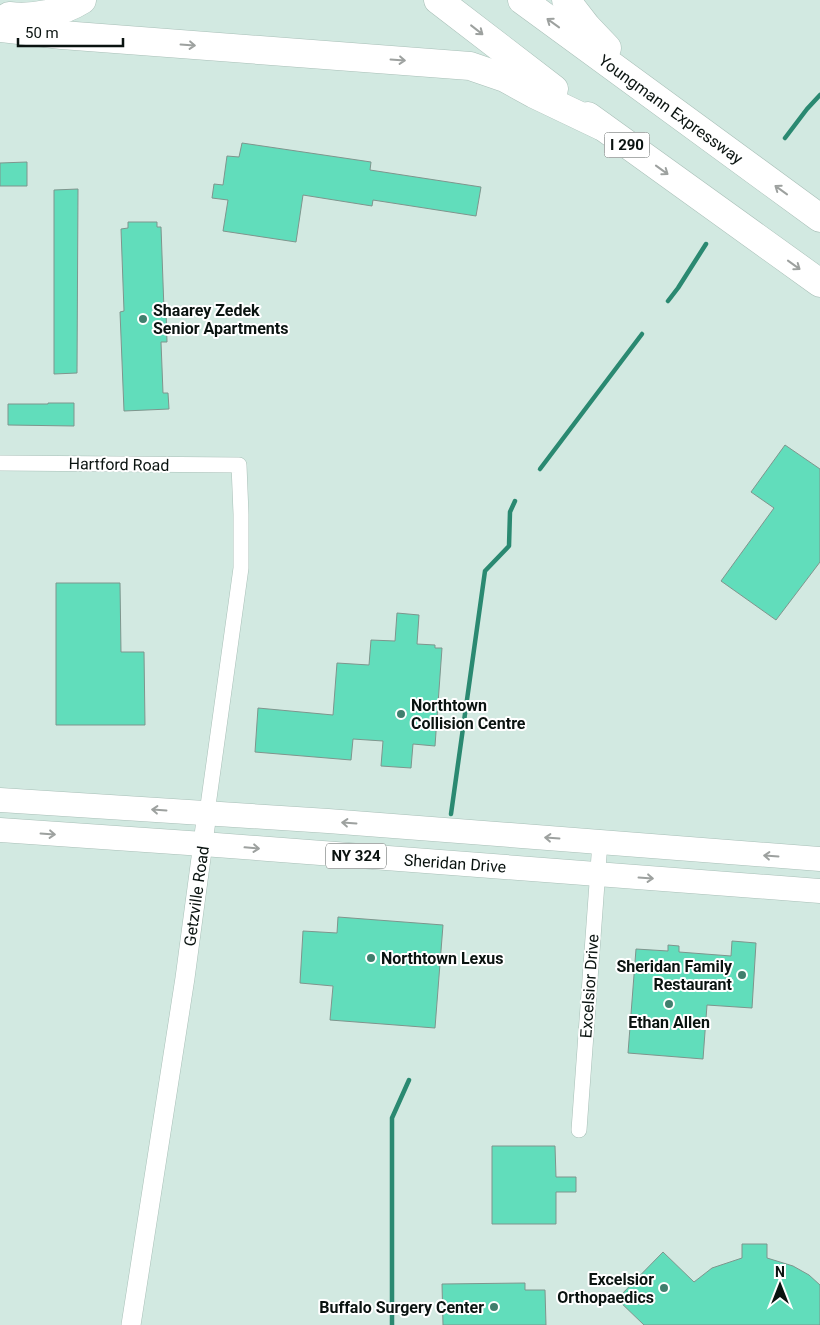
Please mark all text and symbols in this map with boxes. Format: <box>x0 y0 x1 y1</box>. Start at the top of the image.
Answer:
scale bar <box>18 15 122 47</box>
one-way arrow <box>546 18 560 28</box>
text: 50 m <box>25 24 59 42</box>
one-way arrow <box>470 25 484 35</box>
one-way arrow <box>180 40 196 49</box>
street label: Youngmann Expressway <box>595 51 747 168</box>
one-way arrow <box>390 55 406 64</box>
road number: I 290 <box>604 132 650 158</box>
one-way arrow <box>655 165 669 175</box>
one-way arrow <box>774 184 788 195</box>
one-way arrow <box>787 259 800 270</box>
place label: Shaarey Zedek Senior Apartments <box>153 301 288 338</box>
marker: Shaarey Zedek Senior Apartments <box>137 313 149 325</box>
street label: Hartford Road <box>68 454 170 475</box>
place label: Northtown Collision Centre <box>411 696 526 733</box>
marker: Northtown Collision Centre <box>395 708 407 720</box>
one-way arrow <box>151 806 167 815</box>
one-way arrow <box>342 818 358 828</box>
one-way arrow <box>40 829 56 839</box>
one-way arrow <box>544 834 560 843</box>
one-way arrow <box>244 843 260 852</box>
road number: NY 324 <box>326 844 386 868</box>
street label: Getzville Road <box>180 845 213 947</box>
street label: Sheridan Drive <box>403 850 507 877</box>
one-way arrow <box>764 851 780 860</box>
one-way arrow <box>638 873 654 882</box>
street label: Excelsior Drive <box>576 933 603 1039</box>
place label: Northtown Lexus <box>381 949 504 968</box>
marker: Northtown Lexus <box>365 952 377 964</box>
place label: Sheridan Family Restaurant <box>616 957 733 994</box>
marker: Sheridan Family Restaurant <box>736 969 748 981</box>
marker: Ethan Allen <box>663 998 675 1010</box>
place label: Ethan Allen <box>628 1013 710 1032</box>
north arrow <box>755 1260 805 1310</box>
text: N <box>775 1264 785 1280</box>
place label: Excelsior Orthopaedics <box>557 1270 654 1307</box>
marker: Excelsior Orthopaedics <box>658 1282 670 1294</box>
place label: Buffalo Surgery Center <box>319 1298 484 1317</box>
marker: Buffalo Surgery Center <box>488 1301 500 1313</box>

